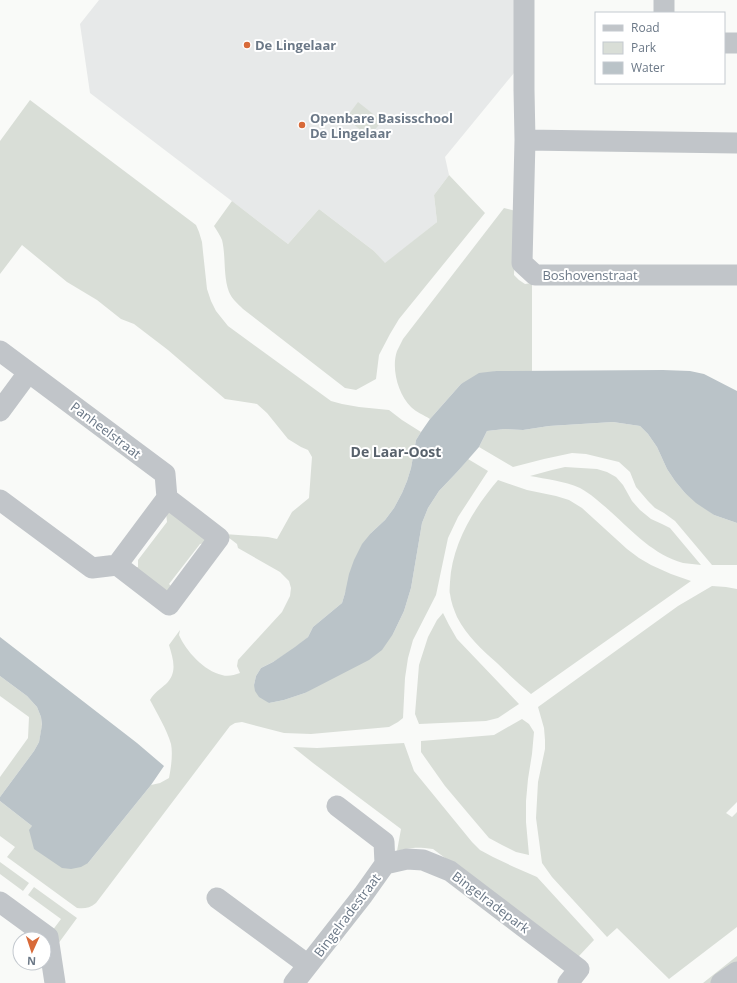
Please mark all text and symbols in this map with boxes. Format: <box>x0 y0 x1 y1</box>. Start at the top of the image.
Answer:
legend <box>595 12 725 84</box>
text: Road <box>631 19 660 36</box>
place label: De Lingelaar <box>255 36 336 54</box>
text: Park <box>631 39 657 56</box>
marker: De Lingelaar <box>242 40 252 50</box>
text: Water <box>631 59 665 76</box>
place label: Openbare Basisschool De Lingelaar <box>310 109 453 142</box>
marker: Openbare Basisschool De Lingelaar <box>297 120 307 130</box>
street label: Boshovenstraat <box>542 266 638 284</box>
street label: Panheelstraat <box>67 398 145 463</box>
district label: De Laar-Oost <box>351 442 441 461</box>
street label: Bingelradepark <box>449 867 533 937</box>
street label: Bingelradestraat <box>310 869 385 960</box>
north arrow <box>12 931 52 971</box>
text: N <box>27 954 36 969</box>

